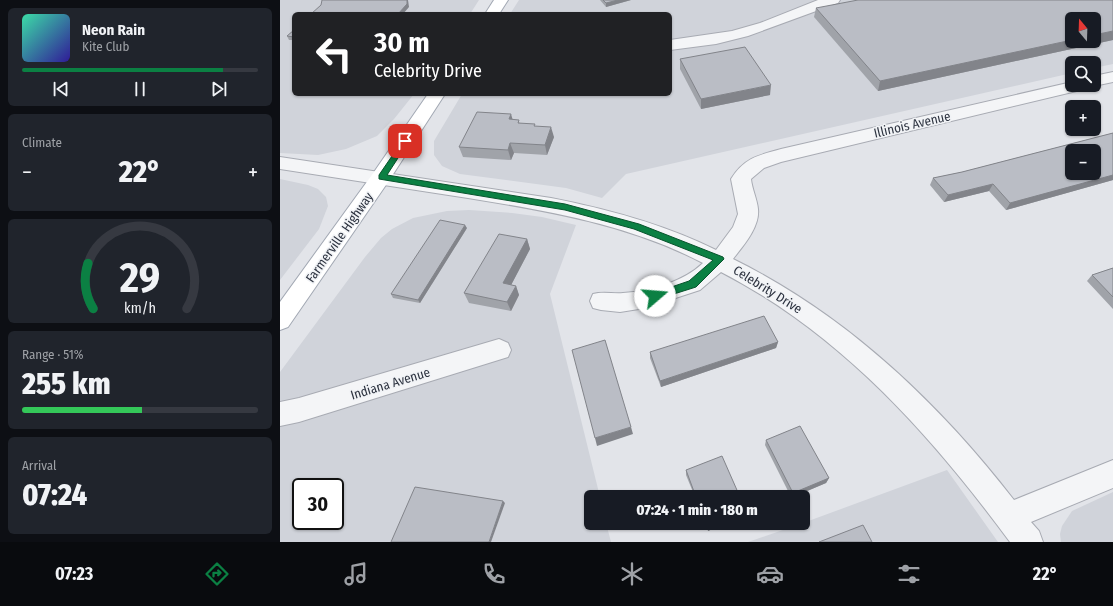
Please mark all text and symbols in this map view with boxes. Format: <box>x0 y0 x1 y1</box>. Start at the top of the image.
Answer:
north arrow <box>1065 12 1101 48</box>
map controls <box>1065 12 1101 180</box>
text: Neon Rain <box>82 21 145 39</box>
text: 30 m <box>374 26 430 59</box>
icon: left <box>308 28 360 80</box>
text: Kite Club <box>82 39 129 54</box>
button: search <box>1065 56 1101 92</box>
text: Celebrity Drive <box>374 60 482 82</box>
icon: previous <box>50 78 72 100</box>
icon: pause <box>129 78 151 100</box>
icon: next <box>208 78 230 100</box>
button: + <box>1065 100 1101 136</box>
street label: Illinois Avenue <box>872 108 952 141</box>
pin <box>388 124 422 158</box>
icon: arrive <box>394 130 416 152</box>
text: Climate <box>22 135 62 150</box>
button: − <box>1065 144 1101 180</box>
text: 22° <box>119 154 161 190</box>
text: − <box>22 159 32 186</box>
text: + <box>248 159 258 186</box>
street label: Farmerville Highway <box>303 189 376 285</box>
text: 29 <box>119 253 160 303</box>
street label: Celebrity Drive <box>731 262 805 316</box>
position arrow <box>634 275 676 317</box>
text: km/h <box>124 300 156 317</box>
text: Range · 51% <box>22 347 84 362</box>
street label: Indiana Avenue <box>349 364 432 403</box>
text: 255 km <box>22 366 111 402</box>
text: Arrival <box>22 458 56 473</box>
text: 07:24 <box>22 477 87 513</box>
speed limit sign: 30 <box>292 478 344 530</box>
text: 07:24 · 1 min · 180 m <box>636 501 758 519</box>
icon: directions <box>203 560 231 588</box>
icon: music <box>342 560 370 588</box>
icon: phone <box>480 560 508 588</box>
icon: climate <box>618 560 646 588</box>
icon: car <box>756 560 784 588</box>
icon: filters <box>895 560 923 588</box>
text: 07:23 <box>55 563 93 585</box>
text: 22° <box>1033 563 1058 585</box>

